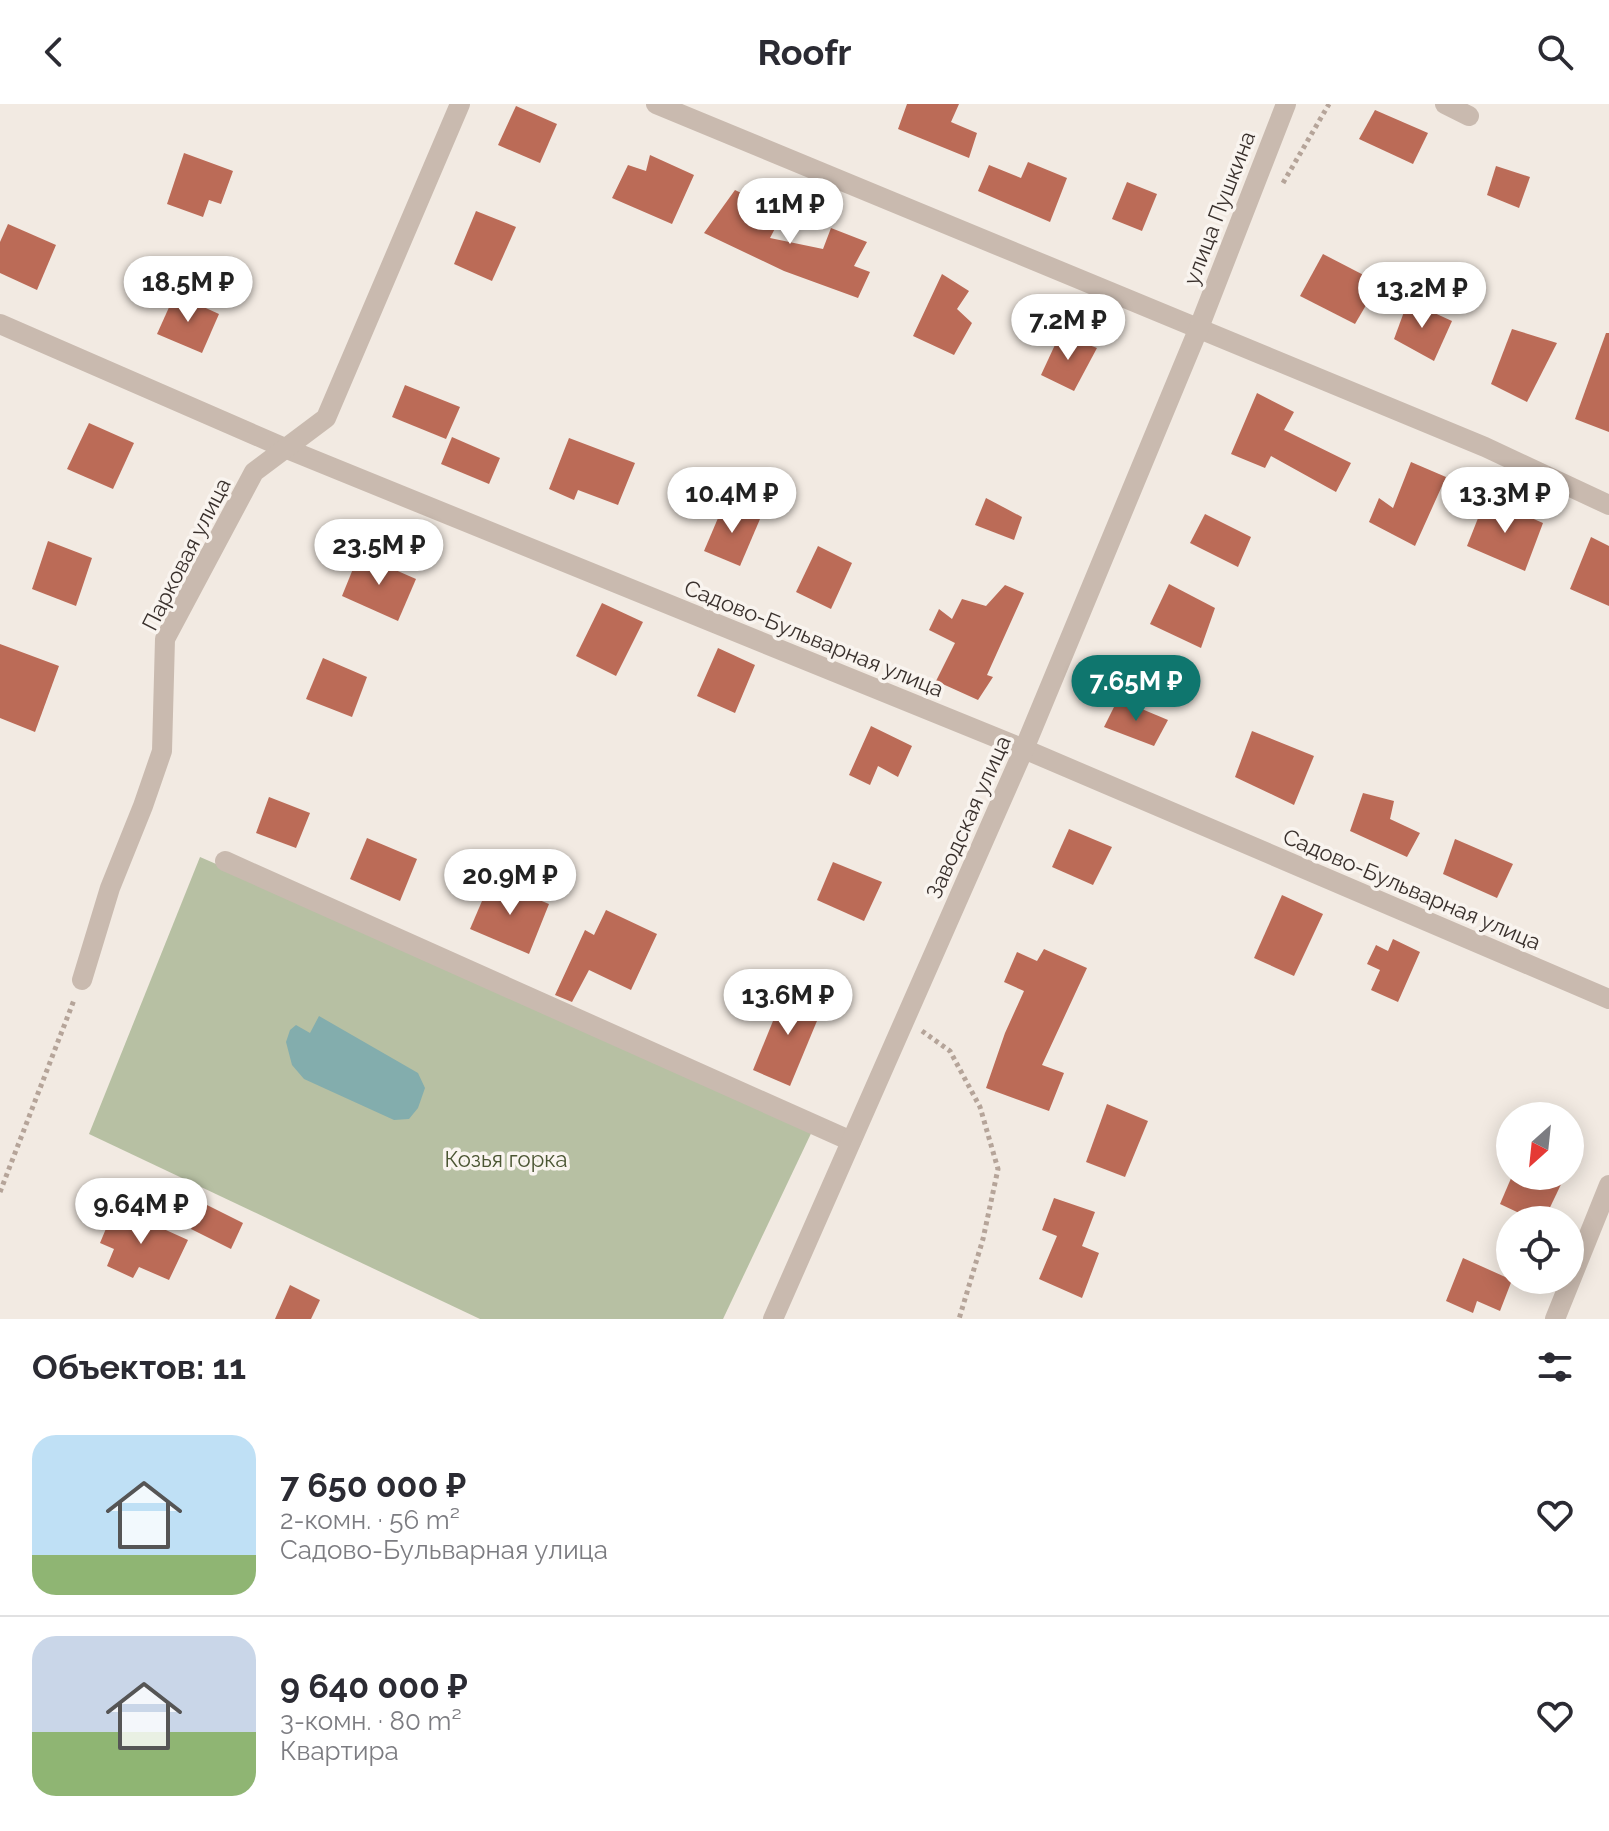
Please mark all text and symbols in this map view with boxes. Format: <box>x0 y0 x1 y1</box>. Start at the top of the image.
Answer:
icon: back <box>32 30 76 74</box>
icon: search <box>1533 30 1577 74</box>
text: Roofr <box>757 31 852 73</box>
street label: улица Пушкина <box>1178 128 1260 288</box>
pin: 11M ₽ <box>734 178 846 246</box>
text: 11M ₽ <box>755 189 825 219</box>
pin: 18.5M ₽ <box>114 256 262 324</box>
pin: 13.2M ₽ <box>1348 262 1496 330</box>
text: 18.5M ₽ <box>142 267 234 297</box>
text: 13.2M ₽ <box>1376 273 1468 303</box>
pin: 7.2M ₽ <box>1003 294 1133 362</box>
text: 7.2M ₽ <box>1029 305 1107 335</box>
pin: 10.4M ₽ <box>658 467 806 535</box>
pin: 13.3M ₽ <box>1431 467 1579 535</box>
street label: Парковая улица <box>136 473 236 635</box>
text: 10.4M ₽ <box>685 478 779 508</box>
text: 13.3M ₽ <box>1459 478 1551 508</box>
pin: 23.5M ₽ <box>305 519 453 587</box>
text: 23.5M ₽ <box>332 530 426 560</box>
street label: Садово-Бульварная улица <box>681 574 947 702</box>
pin: 7.65M ₽ <box>1062 655 1210 723</box>
text: 7.65M ₽ <box>1089 666 1183 696</box>
street label: Заводская улица <box>920 731 1016 903</box>
street label: Садово-Бульварная улица <box>1279 823 1545 955</box>
pin: 20.9M ₽ <box>436 849 584 917</box>
text: 20.9M ₽ <box>462 860 558 890</box>
pin: 13.6M ₽ <box>714 969 862 1037</box>
text: 13.6M ₽ <box>742 980 834 1010</box>
north arrow <box>1496 1102 1584 1190</box>
map controls <box>1496 1102 1584 1294</box>
park label: Козья горка <box>444 1146 568 1172</box>
pin: 9.64M ₽ <box>67 1178 215 1246</box>
text: 9.64M ₽ <box>93 1189 189 1219</box>
button: locate <box>1496 1206 1584 1294</box>
icon: filters <box>1533 1345 1577 1389</box>
text: Объектов: 11 <box>32 1347 246 1387</box>
text: 7 650 000 ₽ <box>280 1465 466 1505</box>
icon: home <box>96 1467 192 1563</box>
icon: heart <box>1533 1493 1577 1537</box>
text: 2-комн. · 56 m² <box>280 1505 460 1535</box>
text: Садово-Бульварная улица <box>280 1535 608 1565</box>
text: 9 640 000 ₽ <box>280 1666 468 1706</box>
icon: home <box>96 1668 192 1764</box>
icon: heart <box>1533 1694 1577 1738</box>
text: 3-комн. · 80 m² <box>280 1706 462 1736</box>
text: Квартира <box>280 1736 399 1766</box>

